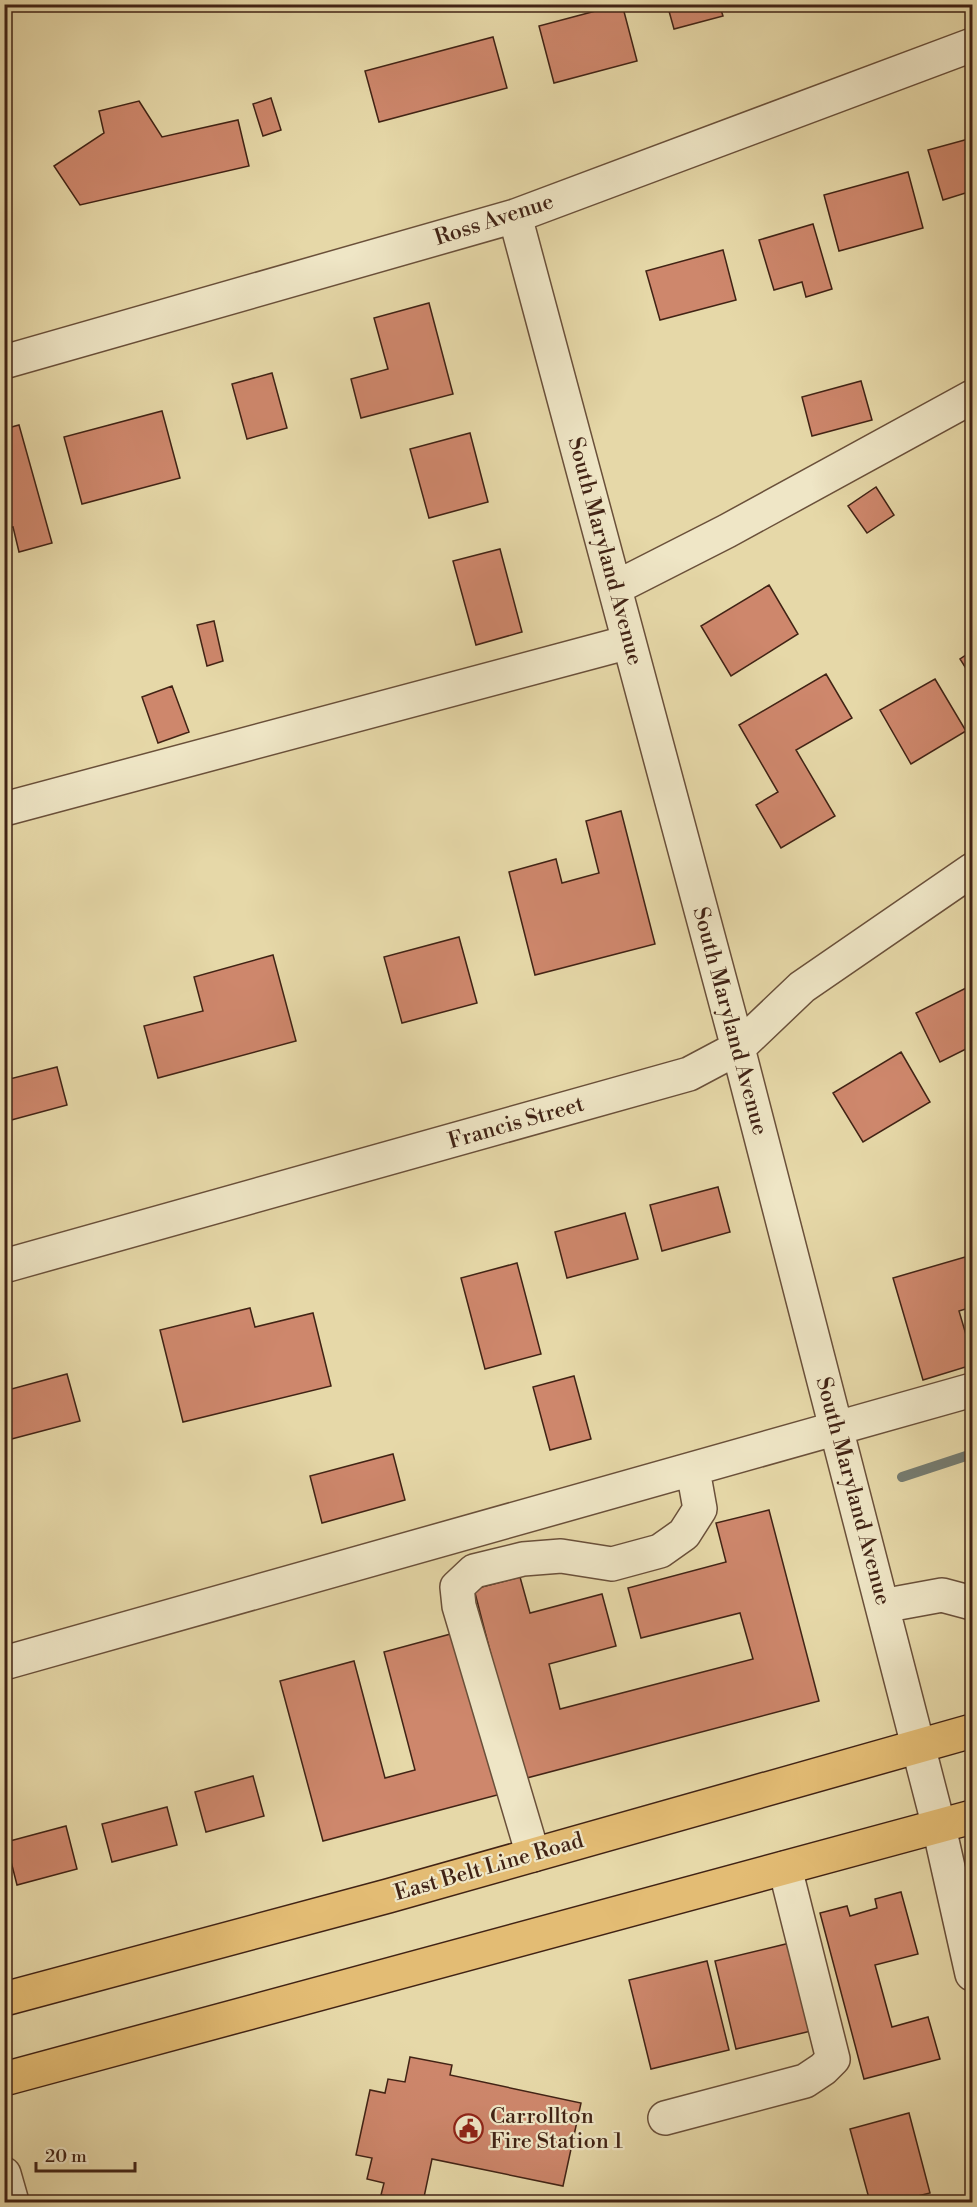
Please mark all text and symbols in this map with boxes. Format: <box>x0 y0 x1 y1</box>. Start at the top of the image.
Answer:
street label: Ross Avenue <box>431 188 557 252</box>
street label: South Maryland Avenue <box>562 434 648 668</box>
street label: South Maryland Avenue <box>687 904 773 1138</box>
street label: Francis Street <box>445 1091 587 1155</box>
street label: South Maryland Avenue <box>810 1374 896 1608</box>
street label: East Belt Line Road <box>391 1827 587 1907</box>
place label: Carrollton Fire Station 1 <box>490 2103 623 2155</box>
public building icon: Carrollton Fire Station 1 <box>453 2113 485 2145</box>
scale bar <box>36 2135 135 2173</box>
text: 20 m <box>45 2145 87 2168</box>

